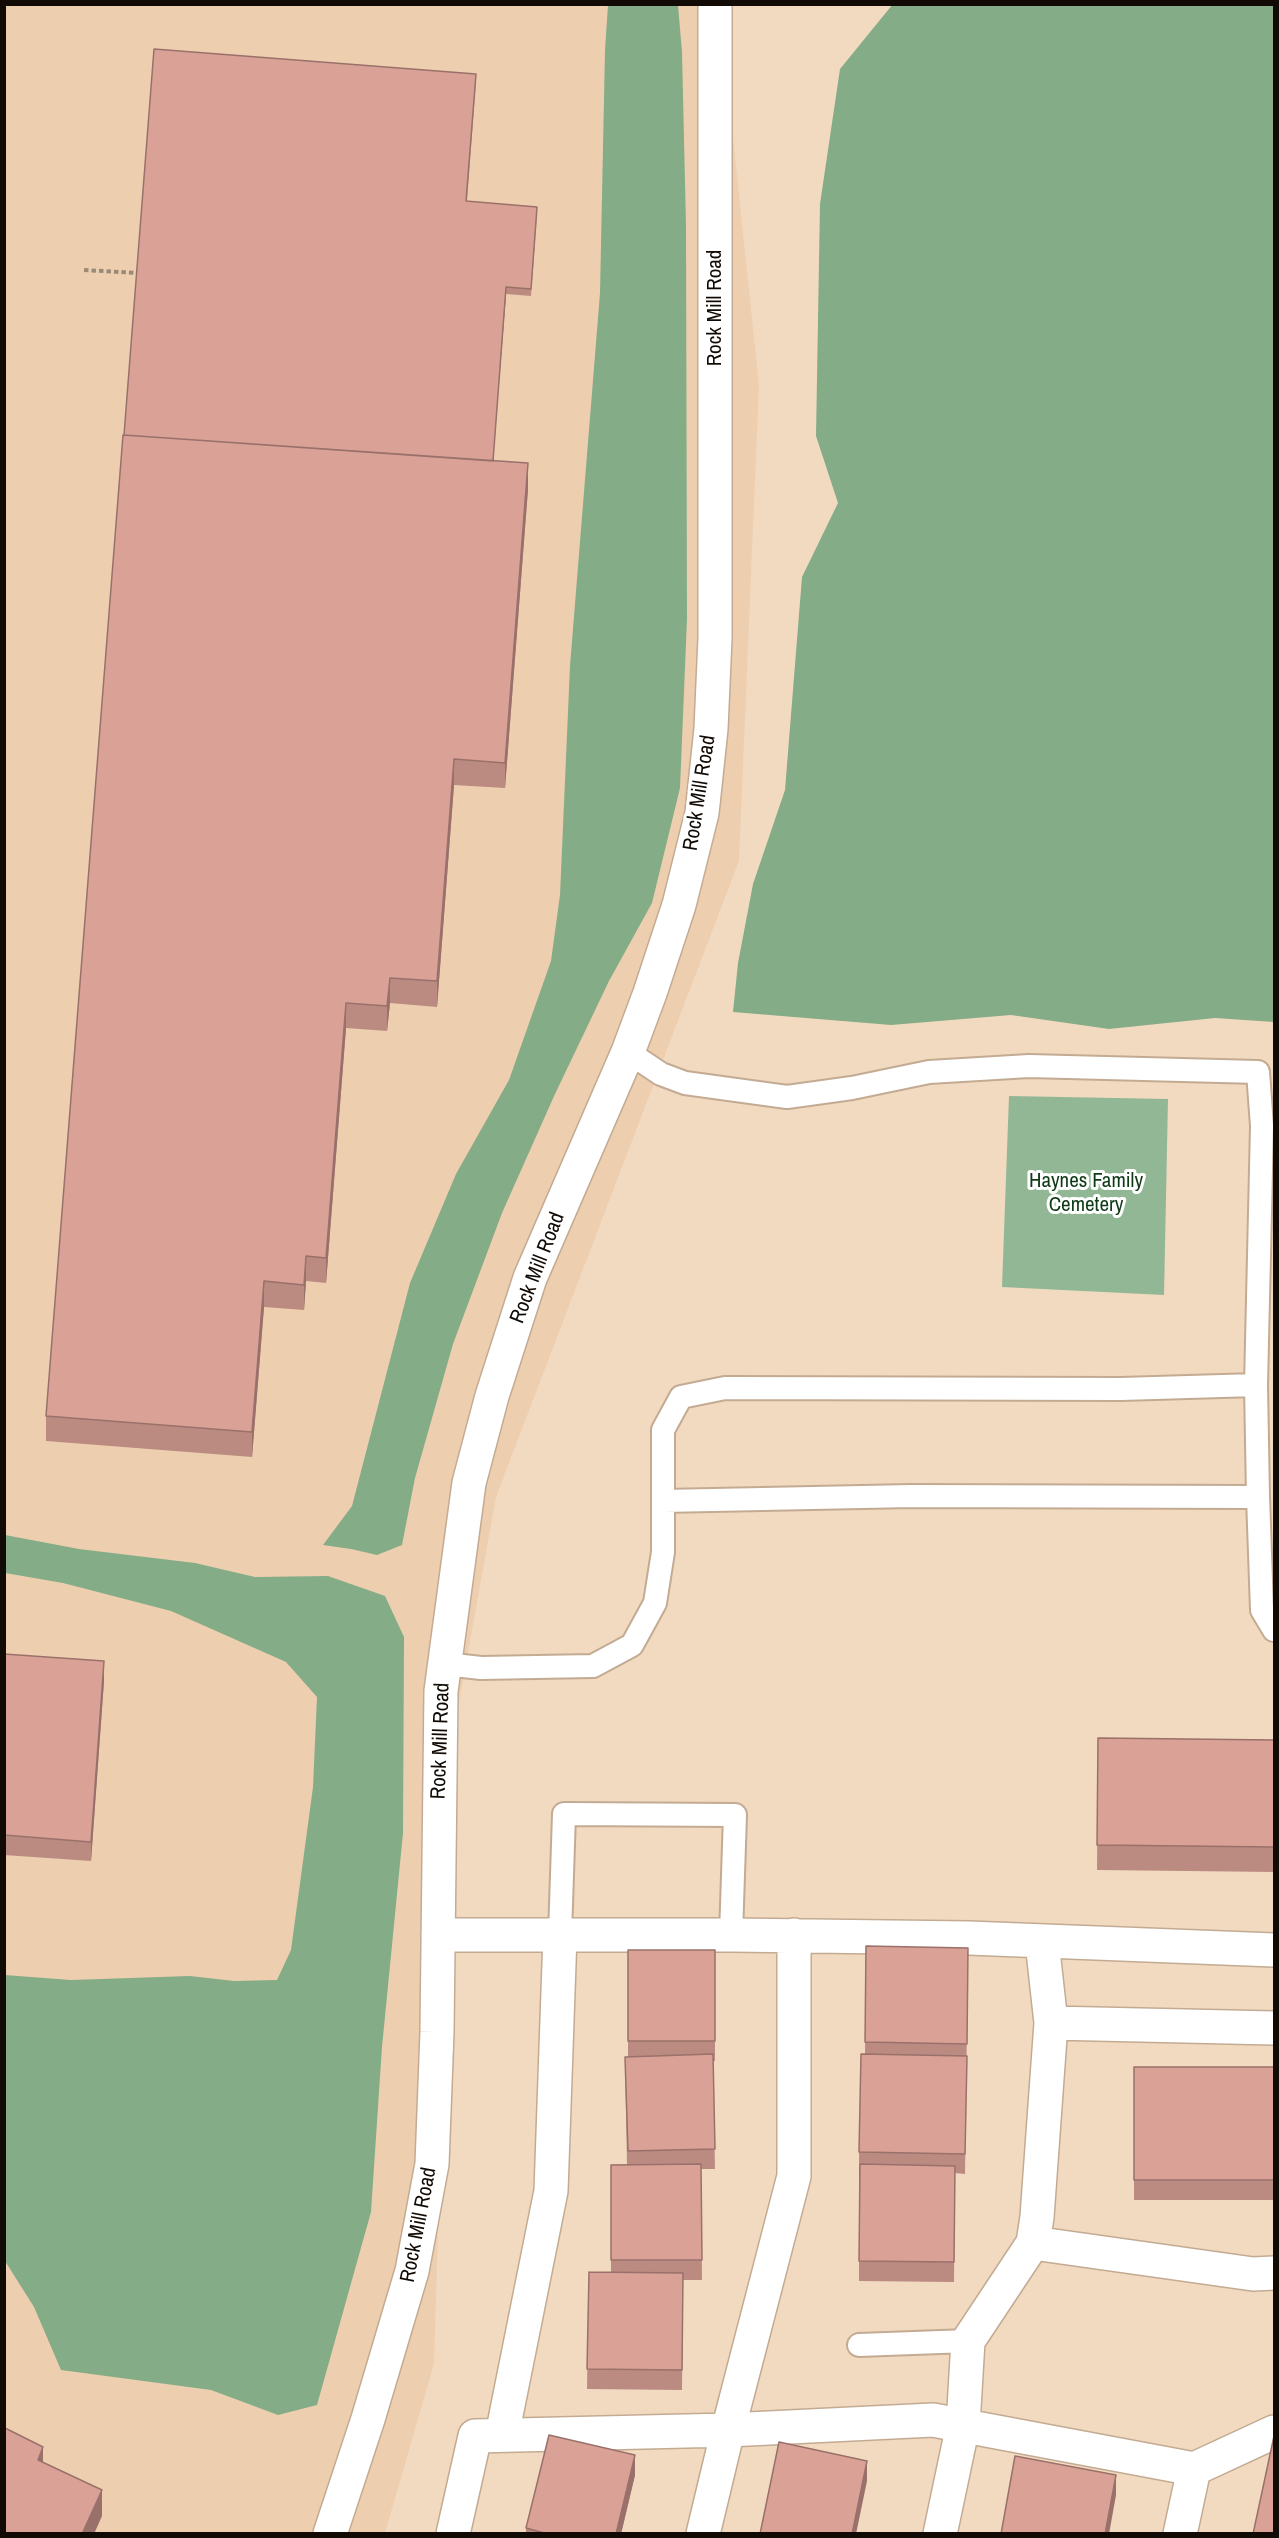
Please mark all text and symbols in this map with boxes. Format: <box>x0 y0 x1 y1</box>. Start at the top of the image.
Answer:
street label: Rock Mill Road <box>702 250 728 366</box>
street label: Rock Mill Road <box>678 733 722 853</box>
park label: Haynes Family Cemetery <box>1029 1168 1143 1218</box>
street label: Rock Mill Road <box>505 1209 571 1327</box>
street label: Rock Mill Road <box>426 1682 456 1800</box>
street label: Rock Mill Road <box>395 2165 443 2285</box>

